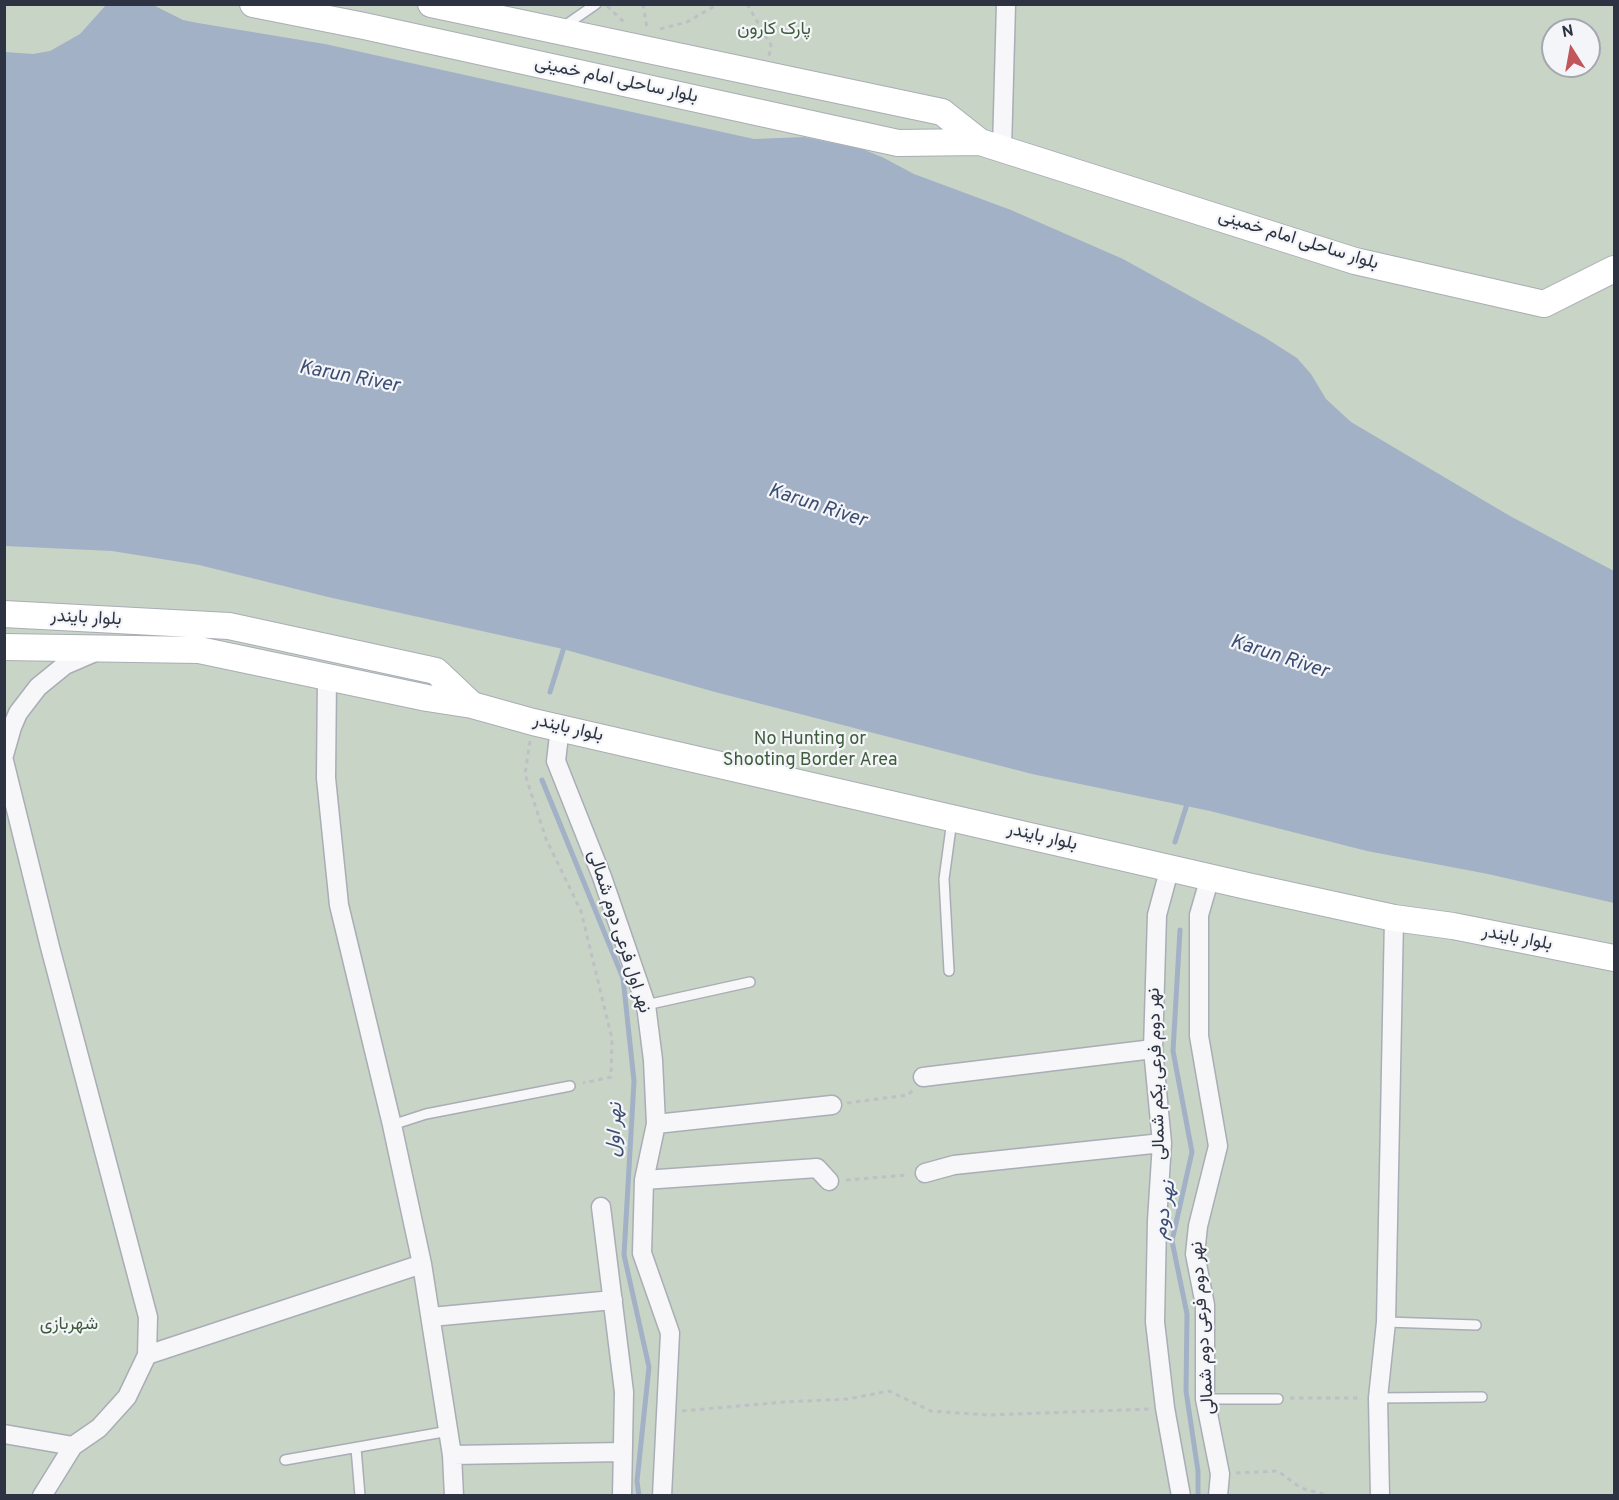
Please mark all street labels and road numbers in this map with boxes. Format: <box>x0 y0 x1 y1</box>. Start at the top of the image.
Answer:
street label: بلوار ساحلی امام خمینی <box>532 53 700 109</box>
street label: بلوار ساحلی امام خمینی <box>1215 206 1381 276</box>
street label: بلوار بایندر <box>50 606 122 632</box>
street label: بلوار بایندر <box>531 710 605 748</box>
street label: بلوار بایندر <box>1005 819 1079 857</box>
street label: نهر اول فرعی دوم شمالی <box>581 848 655 1016</box>
street label: بلوار بایندر <box>1480 922 1554 956</box>
street label: نهر دوم فرعی یکم شمالی <box>1144 987 1172 1161</box>
street label: نهر دوم فرعی دوم شمالی <box>1187 1241 1221 1415</box>

